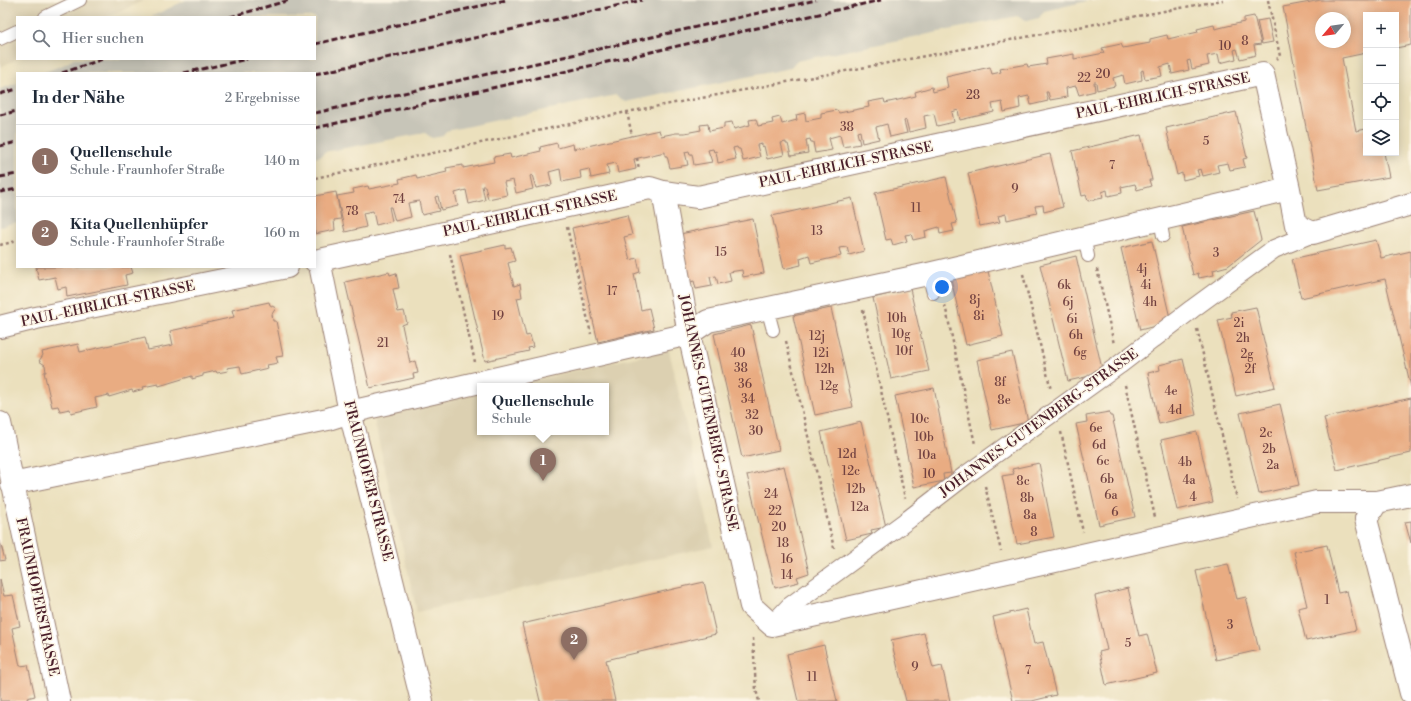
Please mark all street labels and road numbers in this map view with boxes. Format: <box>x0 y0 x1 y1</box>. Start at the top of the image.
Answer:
street label: PAUL-EHRLICH-STRASSE <box>1074 69 1252 123</box>
street label: PAUL-EHRLICH-STRASSE <box>757 138 935 192</box>
street label: PAUL-EHRLICH-STRASSE <box>441 187 619 241</box>
street label: PAUL-EHRLICH-STRASSE <box>19 277 197 331</box>
street label: JOHANNES-GUTENBERG-STRASSE <box>674 292 742 533</box>
street label: JOHANNES-GUTENBERG-STRASSE <box>935 345 1142 502</box>
street label: FRAUNHOFER STRASSE <box>339 399 397 563</box>
street label: FRAUNHOFERSTRASSE <box>11 516 63 678</box>

